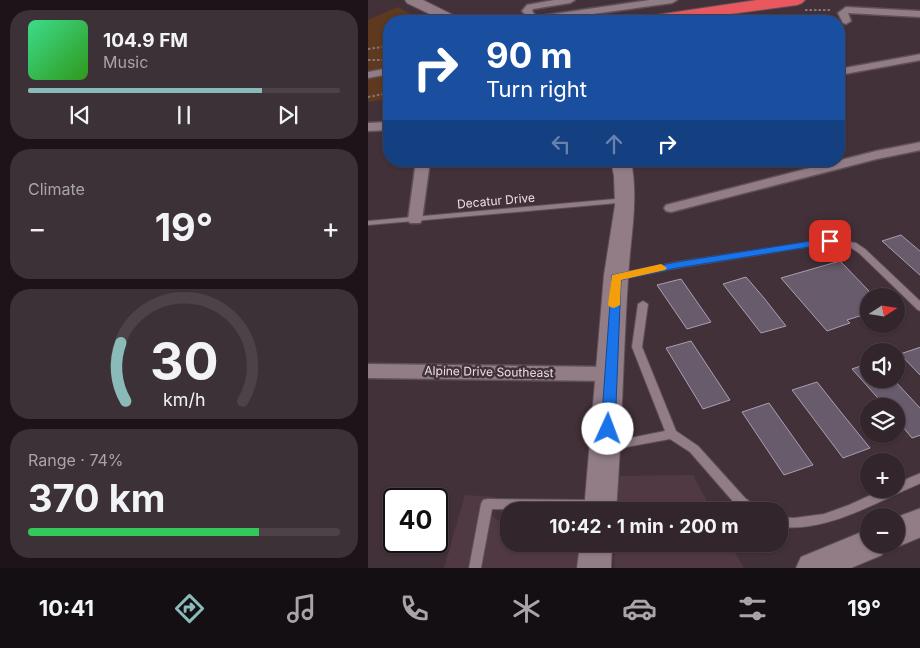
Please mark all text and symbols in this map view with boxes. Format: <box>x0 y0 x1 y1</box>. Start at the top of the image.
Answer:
text: 104.9 FM <box>103 29 188 52</box>
text: 90 m <box>486 34 573 76</box>
icon: right <box>403 35 468 100</box>
text: Music <box>103 52 148 72</box>
text: Turn right <box>486 76 587 102</box>
icon: previous <box>66 101 94 129</box>
icon: pause <box>170 101 198 129</box>
icon: next <box>274 101 302 129</box>
icon: left <box>547 130 575 158</box>
icon: ahead <box>600 130 628 158</box>
icon: right <box>653 130 681 158</box>
text: Climate <box>28 179 85 199</box>
street label: Decatur Drive <box>456 190 535 211</box>
text: 19° <box>155 204 213 250</box>
text: − <box>28 211 47 245</box>
text: + <box>321 211 340 245</box>
pin <box>809 220 851 262</box>
icon: arrive <box>816 227 844 255</box>
north arrow <box>860 288 906 332</box>
map controls <box>860 288 905 553</box>
text: 30 <box>150 330 218 393</box>
button: sound <box>860 343 905 388</box>
street label: Alpine Drive Southeast <box>424 363 554 380</box>
text: km/h <box>163 389 205 410</box>
button: layers <box>860 398 905 443</box>
position arrow <box>581 402 633 454</box>
text: Range · 74% <box>28 450 124 470</box>
button: + <box>860 453 905 498</box>
text: 370 km <box>28 475 165 521</box>
speed limit sign: 40 <box>383 488 448 553</box>
button: − <box>860 508 905 553</box>
text: 10:42 · 1 min · 200 m <box>549 515 739 538</box>
icon: directions <box>172 591 207 626</box>
icon: music <box>284 591 319 626</box>
icon: phone <box>397 591 432 626</box>
icon: climate <box>509 591 544 626</box>
icon: car <box>622 591 657 626</box>
icon: filters <box>735 591 770 626</box>
text: 10:41 <box>39 595 94 621</box>
text: 19° <box>847 595 881 621</box>

